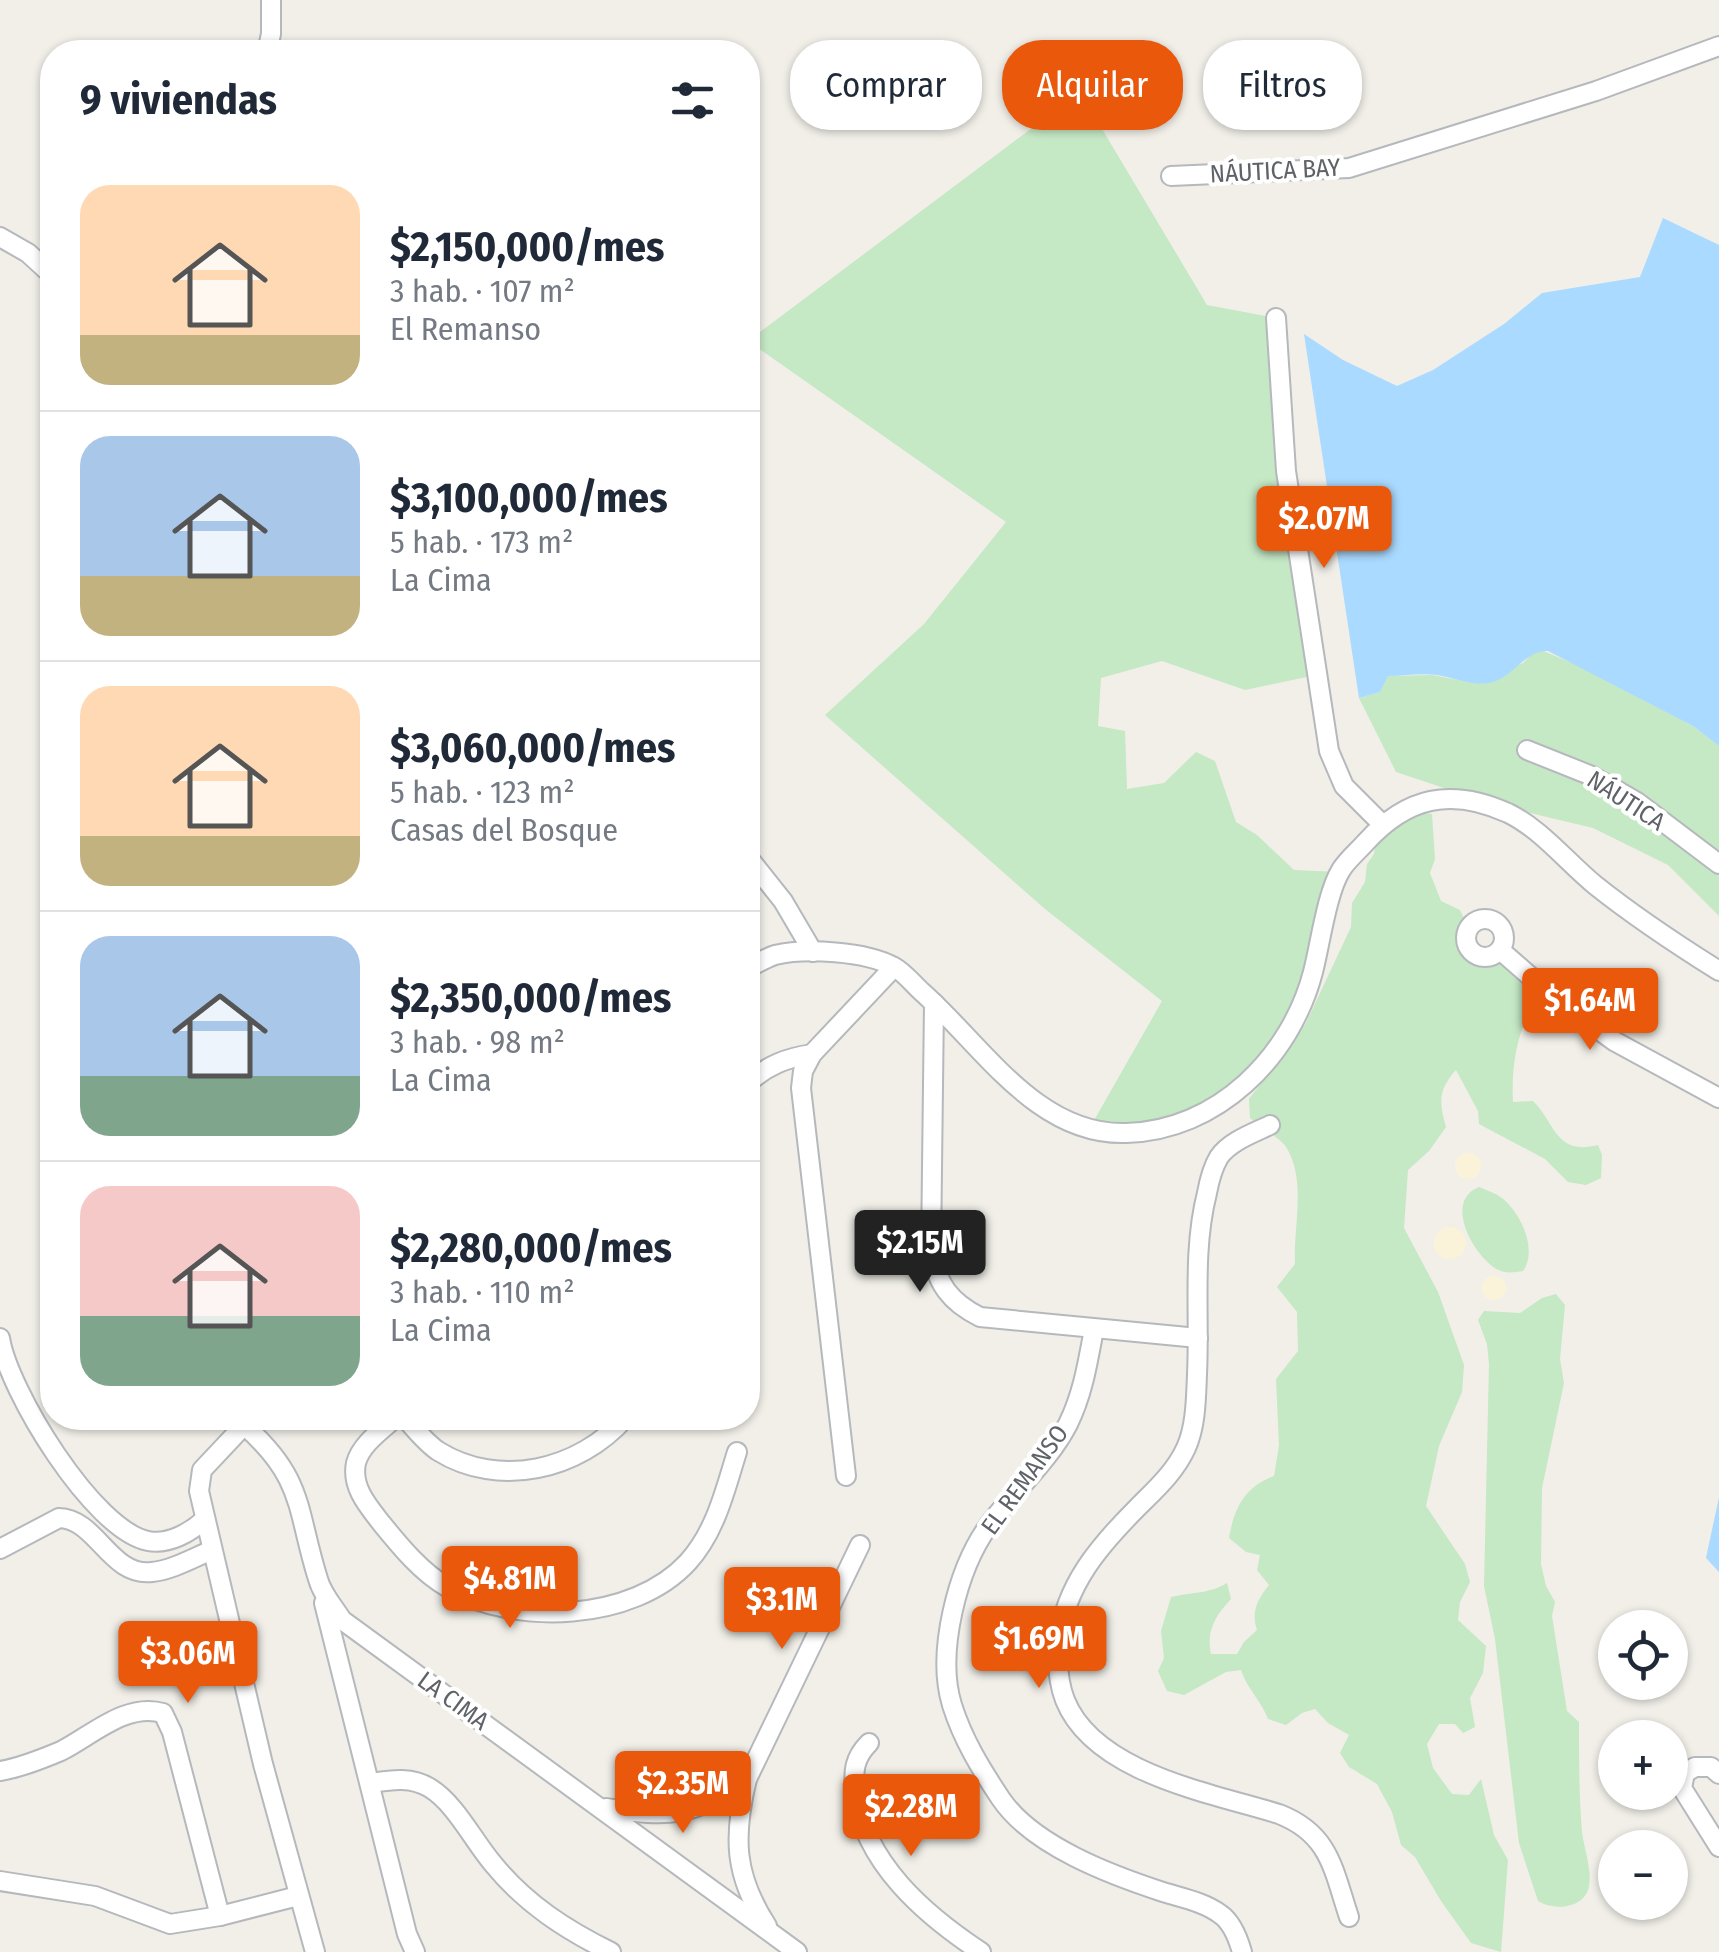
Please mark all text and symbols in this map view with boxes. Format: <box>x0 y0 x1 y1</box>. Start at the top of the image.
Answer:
chip: Comprar <box>790 40 982 130</box>
chip: Alquilar <box>1002 40 1183 130</box>
chip: Filtros <box>1203 40 1362 130</box>
icon: filters <box>665 73 720 128</box>
text: 9 viviendas <box>80 75 277 125</box>
street label: NÁUTICA BAY <box>1209 152 1342 189</box>
text: $2,150,000/mes <box>390 222 664 272</box>
icon: home <box>160 225 280 345</box>
text: 3 hab. · 107 m² <box>390 272 575 310</box>
text: El Remanso <box>390 310 541 348</box>
text: $3,100,000/mes <box>390 473 668 523</box>
icon: home <box>160 476 280 596</box>
pin: $2.07M <box>1243 486 1405 571</box>
text: $2.07M <box>1279 499 1369 537</box>
text: 5 hab. · 173 m² <box>390 523 573 561</box>
text: La Cima <box>390 561 492 599</box>
text: $3,060,000/mes <box>390 723 675 773</box>
icon: home <box>160 726 280 846</box>
street label: NÁUTICA <box>1581 764 1671 837</box>
text: 5 hab. · 123 m² <box>390 773 575 811</box>
text: Casas del Bosque <box>390 811 618 849</box>
pin: $1.64M <box>1509 968 1671 1053</box>
text: $2,350,000/mes <box>390 973 671 1023</box>
icon: home <box>160 976 280 1096</box>
text: $1.64M <box>1544 981 1636 1019</box>
text: 3 hab. · 98 m² <box>390 1023 565 1061</box>
text: La Cima <box>390 1061 492 1099</box>
pin: $2.15M <box>839 1210 1001 1295</box>
text: $2,280,000/mes <box>390 1223 672 1273</box>
text: $2.15M <box>877 1223 963 1261</box>
icon: home <box>160 1226 280 1346</box>
text: 3 hab. · 110 m² <box>390 1273 575 1311</box>
text: La Cima <box>390 1311 492 1349</box>
street label: EL REMANSO <box>975 1419 1075 1541</box>
pin: $4.81M <box>429 1546 591 1631</box>
text: $4.81M <box>464 1559 556 1597</box>
pin: $3.1M <box>712 1567 852 1652</box>
text: $3.1M <box>746 1580 818 1618</box>
pin: $1.69M <box>958 1606 1120 1691</box>
map controls <box>1598 1610 1688 1920</box>
button: locate <box>1598 1610 1688 1700</box>
text: $1.69M <box>993 1619 1085 1657</box>
pin: $3.06M <box>107 1621 269 1706</box>
text: $3.06M <box>140 1634 236 1672</box>
street label: LA CIMA <box>412 1665 494 1737</box>
button: + <box>1598 1720 1688 1810</box>
pin: $2.35M <box>602 1751 764 1836</box>
text: $2.35M <box>637 1764 729 1802</box>
pin: $2.28M <box>830 1774 992 1859</box>
text: $2.28M <box>865 1787 957 1825</box>
button: − <box>1598 1830 1688 1920</box>

